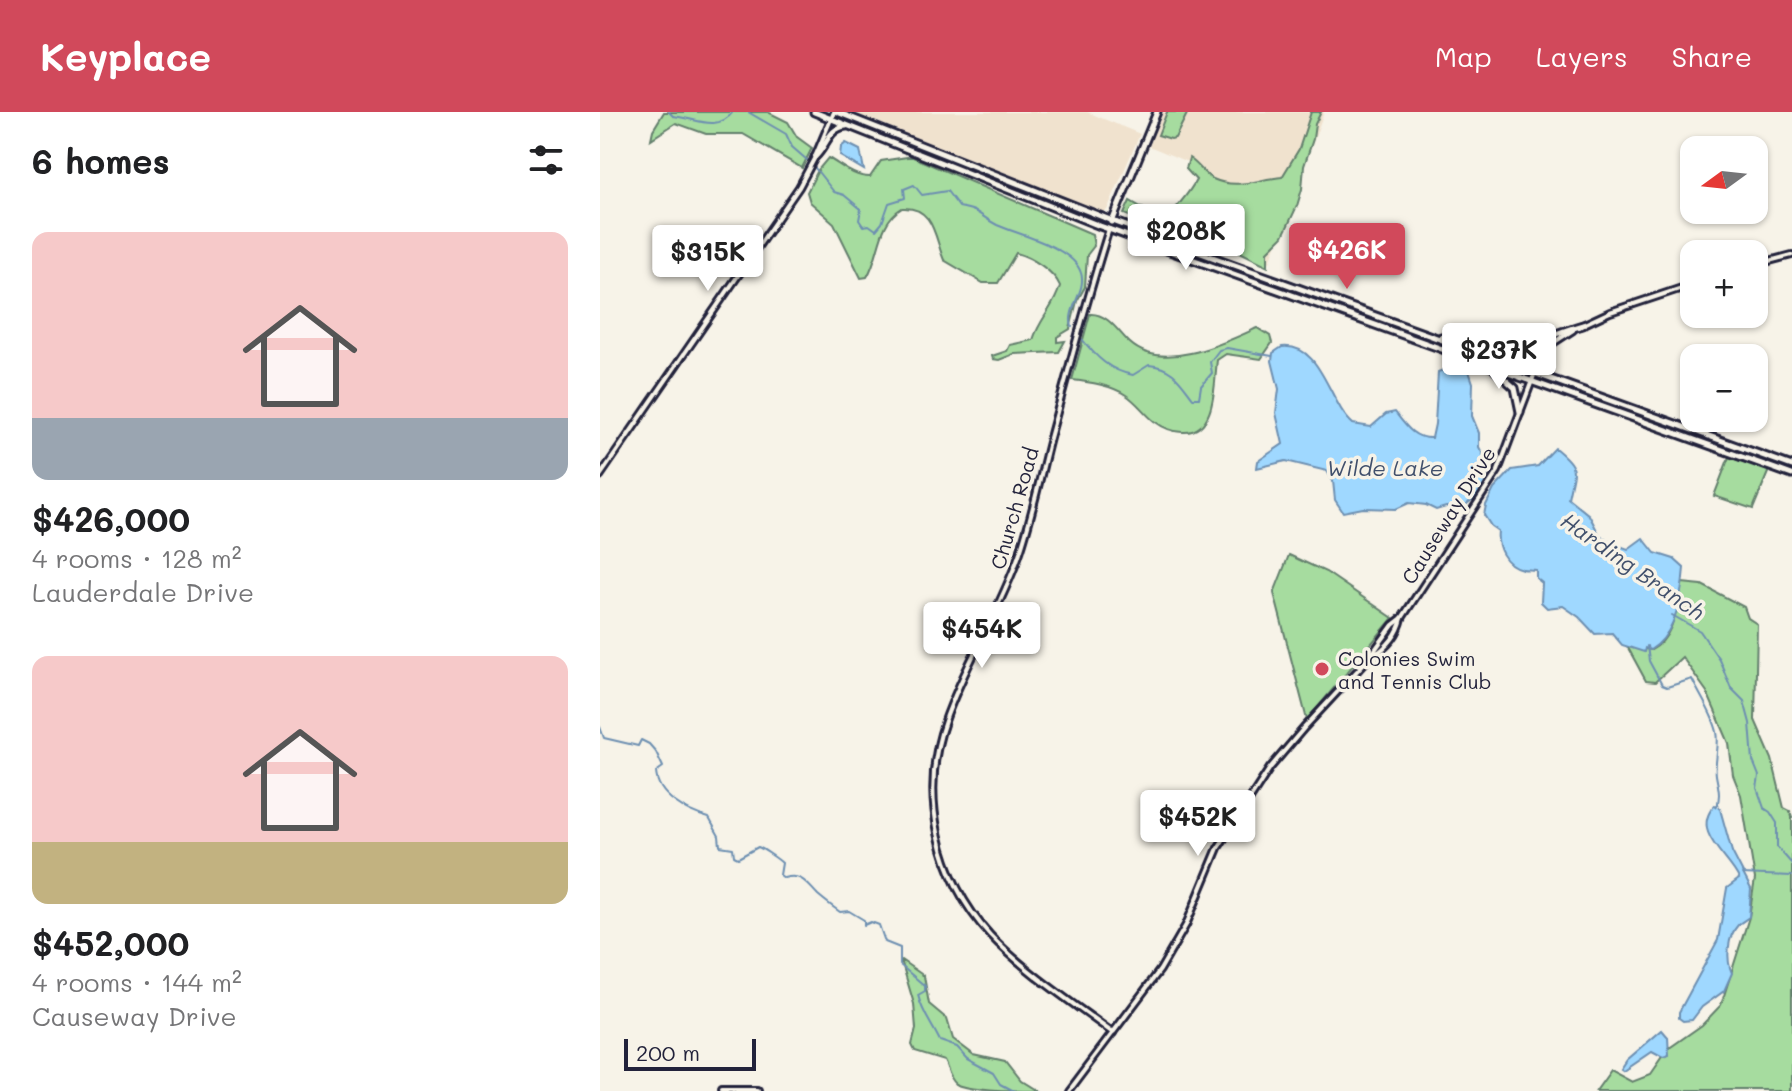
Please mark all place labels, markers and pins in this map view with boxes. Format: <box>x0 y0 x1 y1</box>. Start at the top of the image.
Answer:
pin: $208K <box>1130 204 1242 272</box>
pin: $426K <box>1291 223 1403 291</box>
pin: $315K <box>652 225 764 293</box>
pin: $237K <box>1443 323 1555 391</box>
pin: $454K <box>926 602 1038 670</box>
place label: Colonies Swim and Tennis Club <box>1338 645 1492 694</box>
marker: Colonies Swim and Tennis Club <box>1313 660 1331 678</box>
pin: $452K <box>1142 790 1254 858</box>

